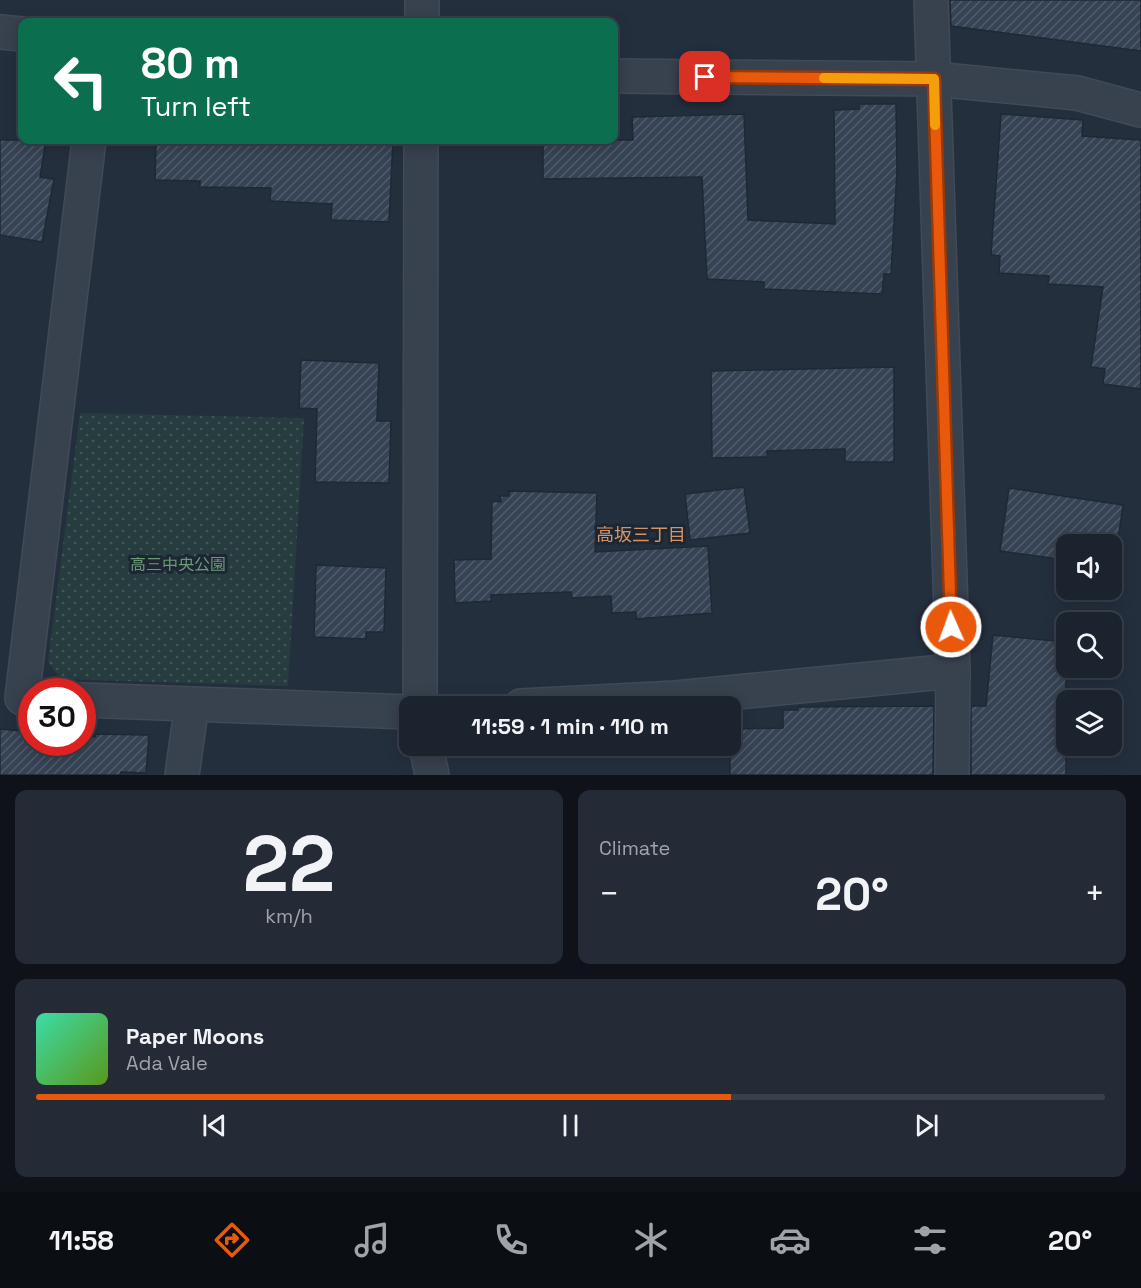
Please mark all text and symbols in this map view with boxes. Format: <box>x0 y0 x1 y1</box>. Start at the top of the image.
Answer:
text: 80 m <box>141 37 240 90</box>
icon: left <box>42 42 120 120</box>
pin <box>679 51 730 102</box>
icon: arrive <box>688 60 721 93</box>
text: Turn left <box>141 89 251 124</box>
district label: 高坂三丁目 <box>596 523 686 546</box>
map controls <box>1056 534 1122 756</box>
button: sound <box>1056 534 1122 600</box>
park label: 高三中央公園 <box>130 554 226 575</box>
position arrow <box>919 595 983 659</box>
button: search <box>1056 612 1122 678</box>
speed limit sign: 30 <box>18 678 96 756</box>
button: layers <box>1056 690 1122 756</box>
text: 11:59 · 1 min · 110 m <box>471 712 669 740</box>
text: 22 <box>243 814 335 914</box>
text: Climate <box>599 835 670 861</box>
text: 20° <box>815 866 889 923</box>
text: − <box>599 873 619 915</box>
text: + <box>1085 873 1105 915</box>
text: km/h <box>265 903 313 929</box>
text: Paper Moons <box>126 1022 264 1050</box>
text: Ada Vale <box>126 1050 208 1076</box>
icon: previous <box>198 1109 231 1142</box>
icon: pause <box>554 1109 587 1142</box>
icon: next <box>910 1109 943 1142</box>
icon: directions <box>211 1219 253 1261</box>
icon: music <box>351 1219 393 1261</box>
icon: phone <box>490 1219 532 1261</box>
icon: climate <box>630 1219 672 1261</box>
icon: car <box>769 1219 811 1261</box>
icon: filters <box>909 1219 951 1261</box>
text: 11:58 <box>49 1223 114 1258</box>
text: 20° <box>1048 1223 1092 1258</box>

